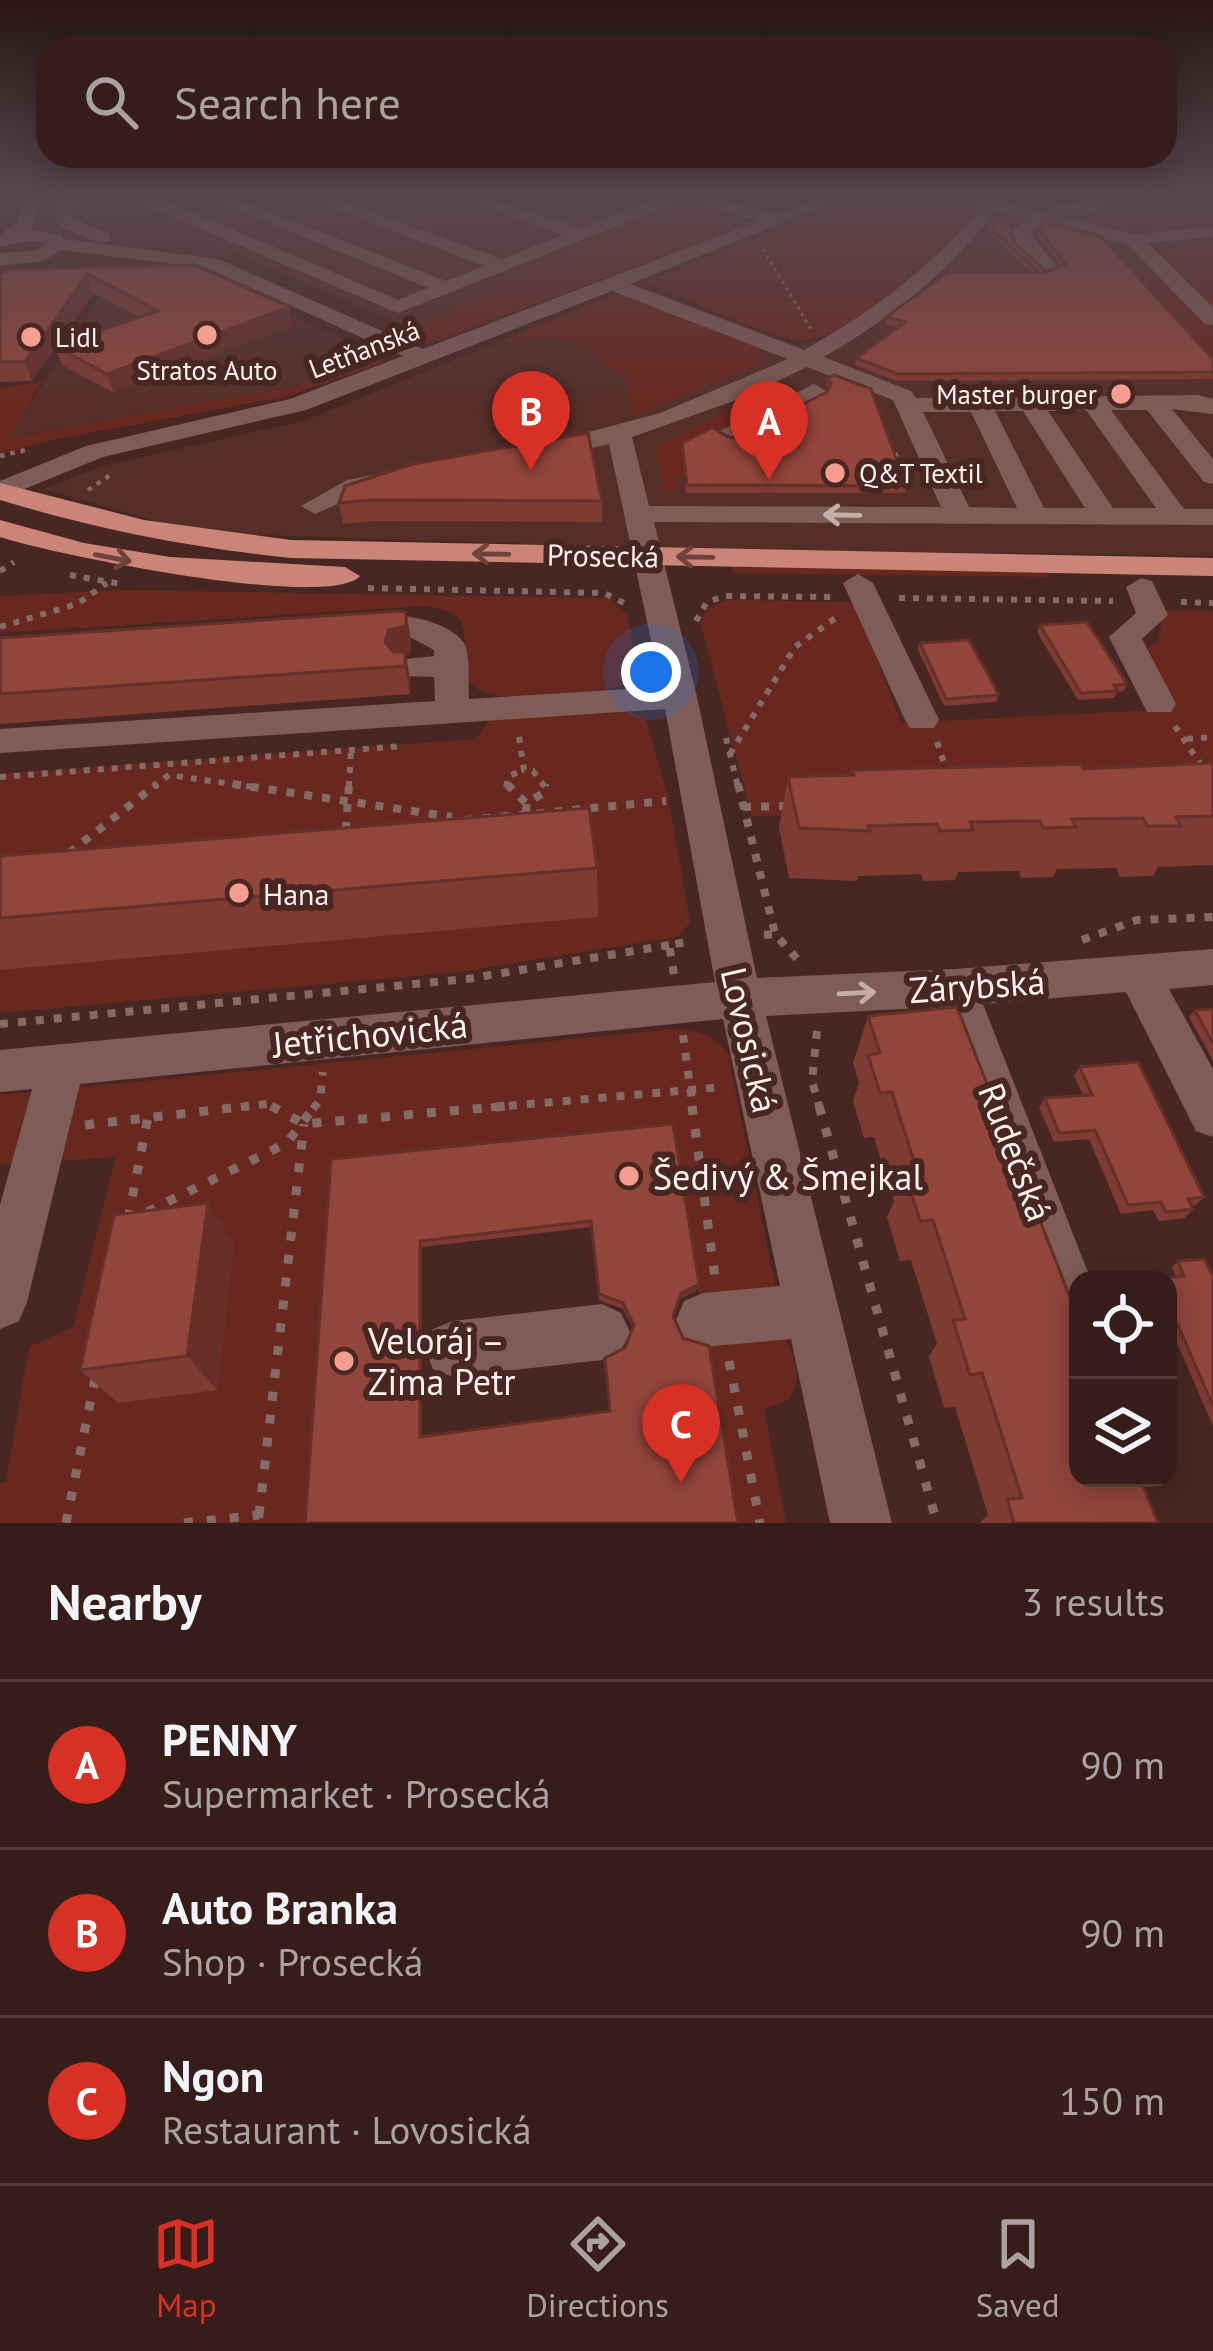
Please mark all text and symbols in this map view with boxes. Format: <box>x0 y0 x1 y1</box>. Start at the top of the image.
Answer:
search box <box>36 36 1177 168</box>
icon: search <box>78 69 144 135</box>
text: Search here <box>174 73 401 131</box>
street label: Letňanská <box>304 312 424 386</box>
place label: Lidl <box>55 320 99 354</box>
marker: Stratos Auto <box>194 322 220 348</box>
marker: Lidl <box>18 324 44 350</box>
place label: Stratos Auto <box>137 353 277 387</box>
pin: B <box>492 371 570 470</box>
place label: Master burger <box>936 377 1097 411</box>
pin: A <box>730 381 808 480</box>
marker: Master burger <box>1108 381 1134 407</box>
place label: Q&T Textil <box>859 456 983 490</box>
marker: Q&T Textil <box>822 460 848 486</box>
one-way arrow <box>823 504 862 526</box>
street label: Prosecká <box>547 535 659 575</box>
one-way arrow <box>472 543 511 565</box>
one-way arrow <box>676 545 715 568</box>
one-way arrow <box>92 548 131 570</box>
your location <box>621 642 681 702</box>
place label: Hana <box>263 874 329 913</box>
marker: Hana <box>226 880 252 906</box>
street label: Zárybská <box>907 957 1047 1013</box>
street label: Lovosická <box>710 963 790 1117</box>
one-way arrow <box>837 981 876 1004</box>
street label: Jetřichovická <box>268 1000 470 1068</box>
street label: Rudečská <box>968 1076 1064 1228</box>
place label: Šedivý & Šmejkal <box>653 1153 923 1200</box>
marker: Šedivý & Šmejkal <box>616 1163 642 1189</box>
map controls <box>1069 1271 1177 1487</box>
button: locate <box>1069 1271 1177 1379</box>
place label: Veloráj – Zima Petr <box>367 1317 516 1405</box>
marker: Veloráj – Zima Petr <box>331 1348 357 1374</box>
button: layers <box>1069 1379 1177 1487</box>
pin: C <box>642 1384 720 1483</box>
text: Nearby <box>48 1568 202 1634</box>
text: 3 results <box>1022 1576 1165 1627</box>
text: PENNY <box>162 1710 297 1768</box>
text: A <box>75 1739 99 1790</box>
text: 90 m <box>1080 1739 1165 1790</box>
text: Supermarket · Prosecká <box>162 1768 551 1819</box>
text: Auto Branka <box>162 1878 398 1936</box>
text: B <box>75 1907 99 1958</box>
text: 90 m <box>1080 1907 1165 1958</box>
text: Shop · Prosecká <box>162 1936 423 1987</box>
text: Ngon <box>162 2046 264 2104</box>
text: C <box>76 2075 98 2126</box>
text: 150 m <box>1059 2075 1165 2126</box>
text: Restaurant · Lovosická <box>162 2104 532 2155</box>
tab: Map <box>153 2211 219 2326</box>
tab: Directions <box>526 2211 669 2326</box>
tab: Saved <box>976 2211 1060 2326</box>

